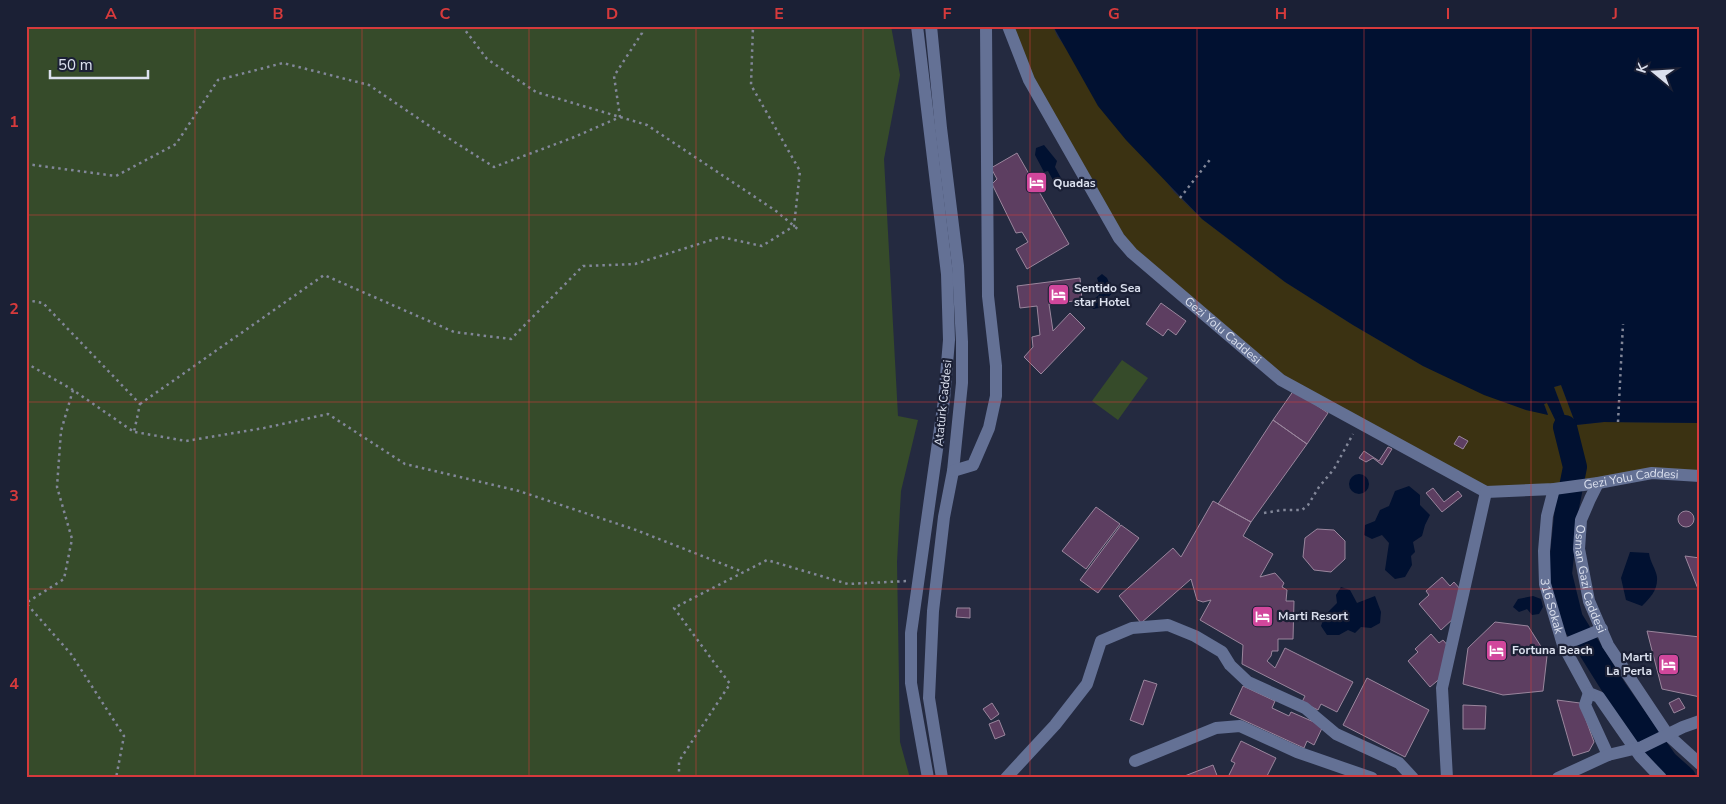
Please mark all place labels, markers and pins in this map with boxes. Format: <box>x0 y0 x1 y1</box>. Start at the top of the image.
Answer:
hotel icon: Quadas <box>1025 171 1049 195</box>
place label: Quadas <box>1053 175 1096 191</box>
place label: Sentido Sea star Hotel <box>1074 280 1141 310</box>
hotel icon: Sentido Sea star Hotel <box>1046 283 1070 307</box>
hotel icon: Marti Resort <box>1250 604 1274 628</box>
place label: Marti Resort <box>1278 608 1348 624</box>
hotel icon: Fortuna Beach <box>1484 638 1508 662</box>
place label: Fortuna Beach <box>1512 642 1593 658</box>
place label: Marti La Perla <box>1606 649 1652 679</box>
hotel icon: Marti La Perla <box>1656 652 1680 676</box>

